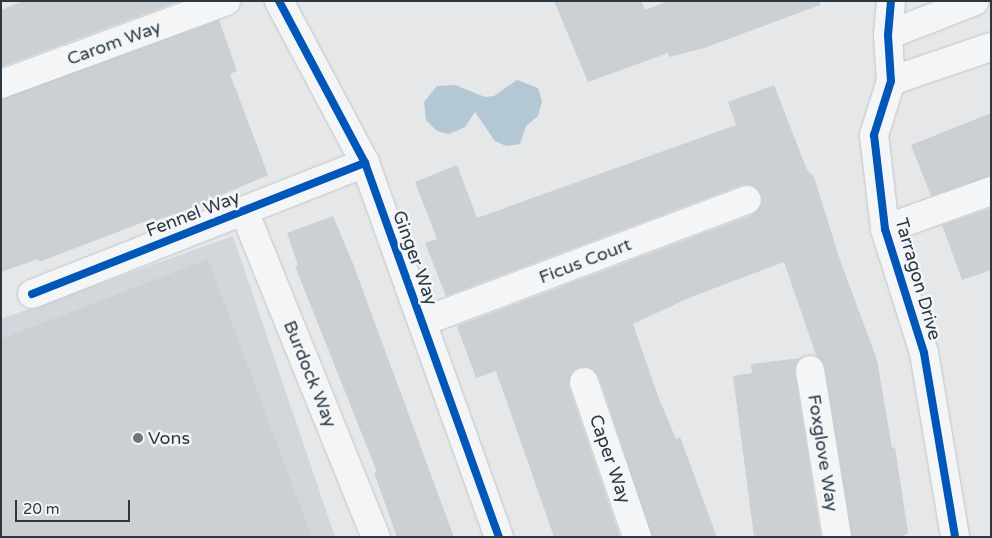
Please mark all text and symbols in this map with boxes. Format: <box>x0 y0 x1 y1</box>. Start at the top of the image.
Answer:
street label: Carom Way <box>64 16 164 70</box>
street label: Fennel Way <box>143 186 243 242</box>
street label: Ginger Way <box>388 208 442 308</box>
street label: Tarragon Drive <box>890 216 946 342</box>
street label: Ficus Court <box>536 234 634 288</box>
street label: Burdock Way <box>279 317 341 431</box>
street label: Foxglove Way <box>803 393 843 513</box>
street label: Caper Way <box>585 412 635 506</box>
place label: Vons <box>148 427 190 449</box>
marker: Vons <box>132 432 144 444</box>
scale bar <box>18 490 132 522</box>
text: 20 m <box>23 500 60 518</box>

